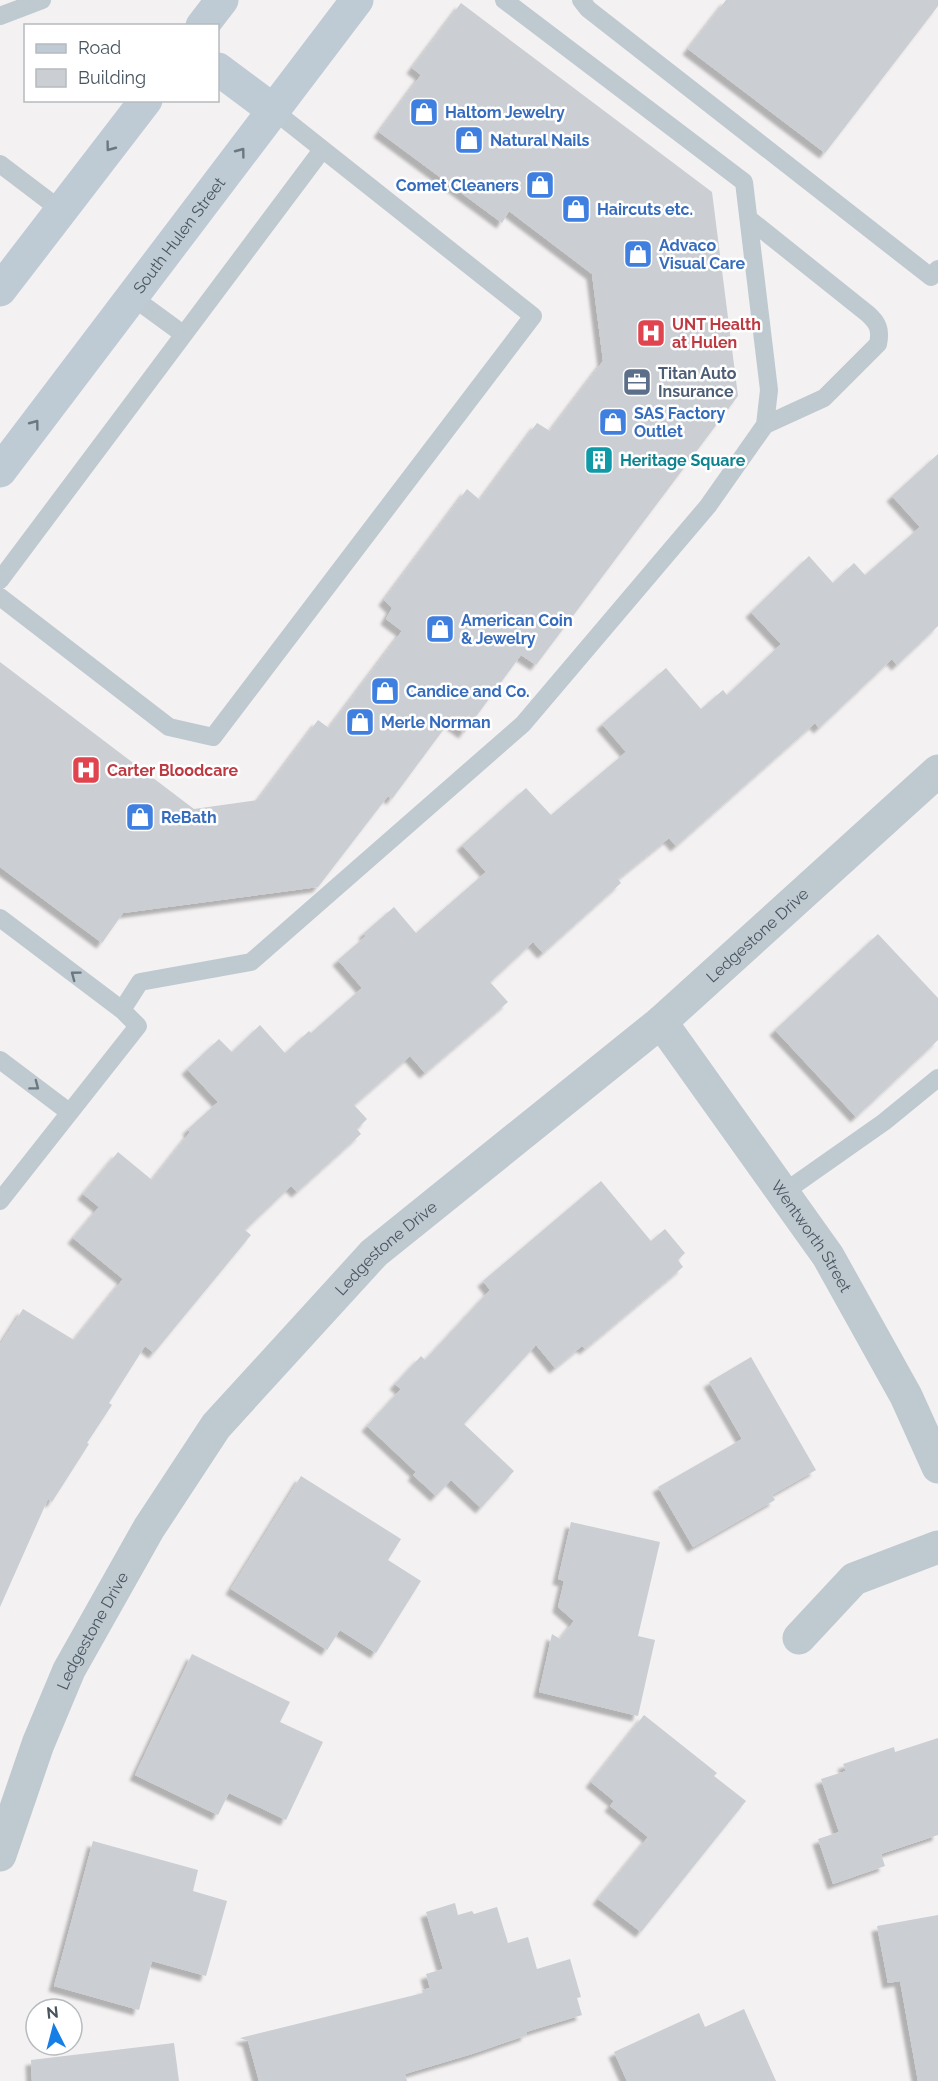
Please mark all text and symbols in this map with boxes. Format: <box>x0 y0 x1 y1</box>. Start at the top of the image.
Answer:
legend <box>24 24 219 102</box>
text: Road <box>78 37 121 58</box>
text: Building <box>78 67 146 88</box>
shop icon: Haltom Jewelry <box>408 96 440 128</box>
place label: Haltom Jewelry <box>445 103 565 122</box>
shop icon: Natural Nails <box>453 124 485 156</box>
place label: Natural Nails <box>490 131 590 150</box>
one-way arrow <box>107 140 118 151</box>
one-way arrow <box>234 147 245 158</box>
shop icon: Comet Cleaners <box>524 169 556 201</box>
street label: South Hulen Street <box>129 173 229 297</box>
place label: Comet Cleaners <box>396 176 519 195</box>
shop icon: Haircuts etc. <box>560 193 592 225</box>
place label: Haircuts etc. <box>597 200 693 219</box>
place label: Advaco Visual Care <box>659 236 746 273</box>
shop icon: Advaco Visual Care <box>622 238 654 270</box>
place label: UNT Health at Hulen <box>672 315 761 352</box>
hospital icon: UNT Health at Hulen <box>635 317 667 349</box>
place label: Titan Auto Insurance <box>658 364 737 401</box>
office icon: Titan Auto Insurance <box>621 366 653 398</box>
place label: SAS Factory Outlet <box>634 404 725 441</box>
shop icon: SAS Factory Outlet <box>597 406 629 438</box>
one-way arrow <box>28 420 39 431</box>
building icon: Heritage Square <box>583 444 615 476</box>
place label: Heritage Square <box>620 451 746 470</box>
place label: American Coin & Jewelry <box>461 611 573 648</box>
shop icon: American Coin & Jewelry <box>424 613 456 645</box>
shop icon: Candice and Co. <box>369 675 401 707</box>
place label: Candice and Co. <box>406 682 530 701</box>
shop icon: Merle Norman <box>344 706 376 738</box>
place label: Merle Norman <box>381 713 491 732</box>
hospital icon: Carter Bloodcare <box>70 754 102 786</box>
place label: Carter Bloodcare <box>107 761 239 780</box>
shop icon: ReBath <box>124 801 156 833</box>
place label: ReBath <box>161 808 217 827</box>
street label: Ledgestone Drive <box>702 884 812 986</box>
one-way arrow <box>71 971 82 982</box>
one-way arrow <box>28 1079 39 1090</box>
street label: Wentworth Street <box>767 1177 856 1296</box>
street label: Ledgestone Drive <box>331 1197 441 1299</box>
street label: Ledgestone Drive <box>52 1569 132 1692</box>
north arrow <box>24 1997 84 2057</box>
text: N <box>45 2002 60 2023</box>

